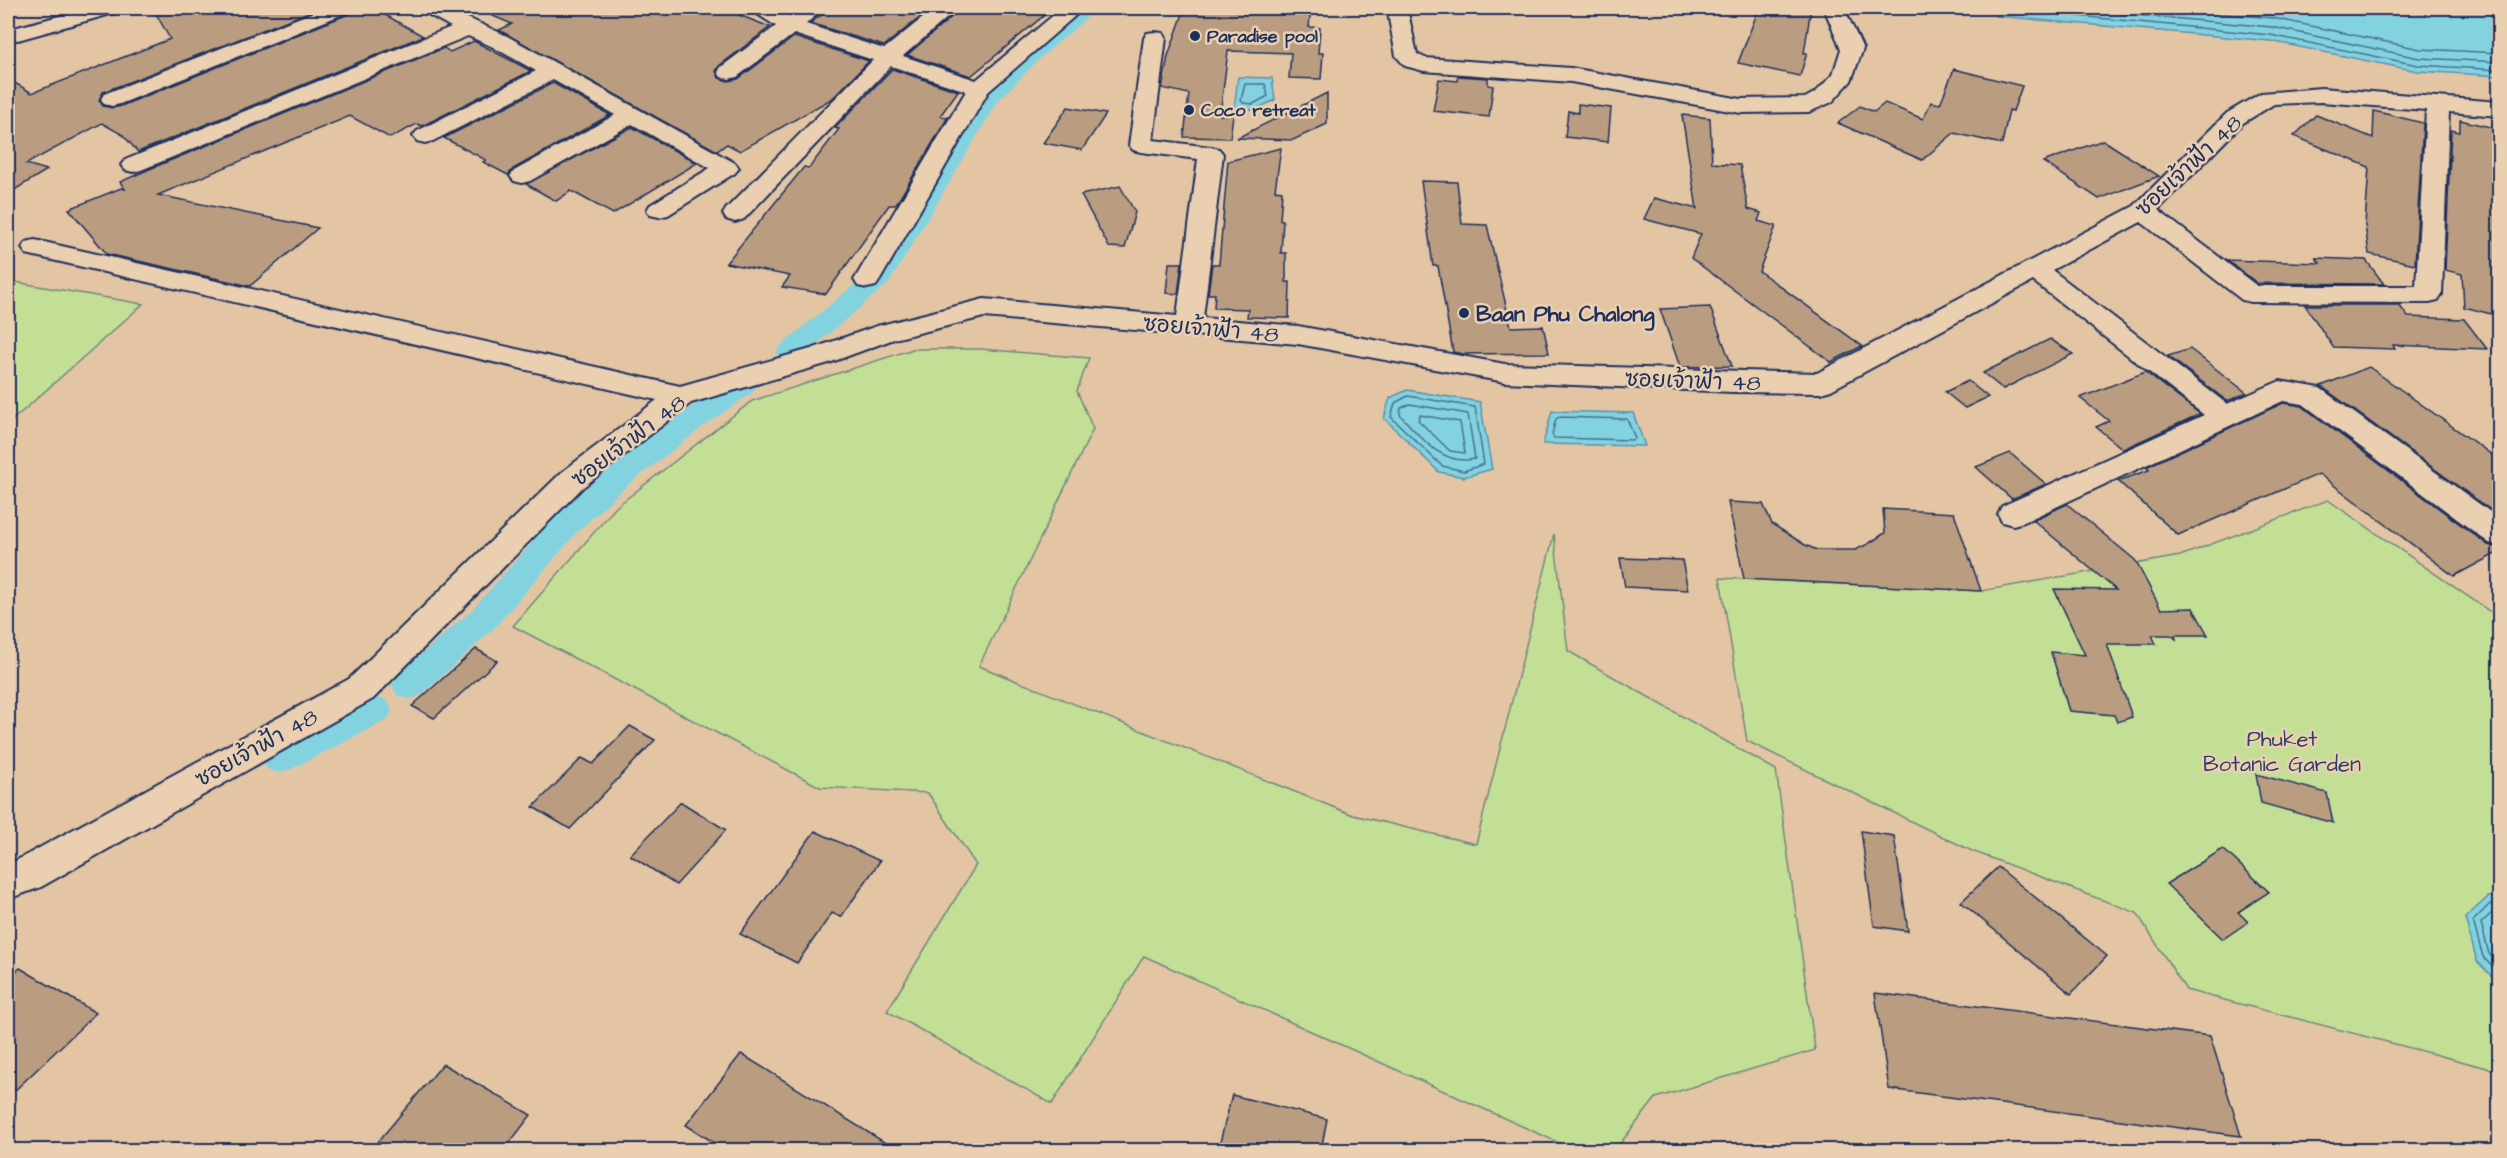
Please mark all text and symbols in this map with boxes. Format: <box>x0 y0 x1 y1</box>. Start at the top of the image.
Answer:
place label: Paradise pool <box>1207 24 1318 49</box>
marker: Paradise pool <box>1188 29 1202 43</box>
place label: Coco retreat <box>1201 98 1316 123</box>
marker: Coco retreat <box>1182 103 1196 117</box>
street label: ซอยเจ้าฟ้า 48 <box>2128 108 2249 224</box>
place label: Baan Phu Chalong <box>1476 299 1655 331</box>
marker: Baan Phu Chalong <box>1457 306 1471 320</box>
street label: ซอยเจ้าฟ้า 48 <box>1142 307 1280 351</box>
street label: ซอยเจ้าฟ้า 48 <box>1625 363 1761 399</box>
street label: ซอยเจ้าฟ้า 48 <box>565 387 692 494</box>
street label: ซอยเจ้าฟ้า 48 <box>189 701 324 795</box>
park label: Phuket Botanic Garden <box>2203 724 2361 780</box>

